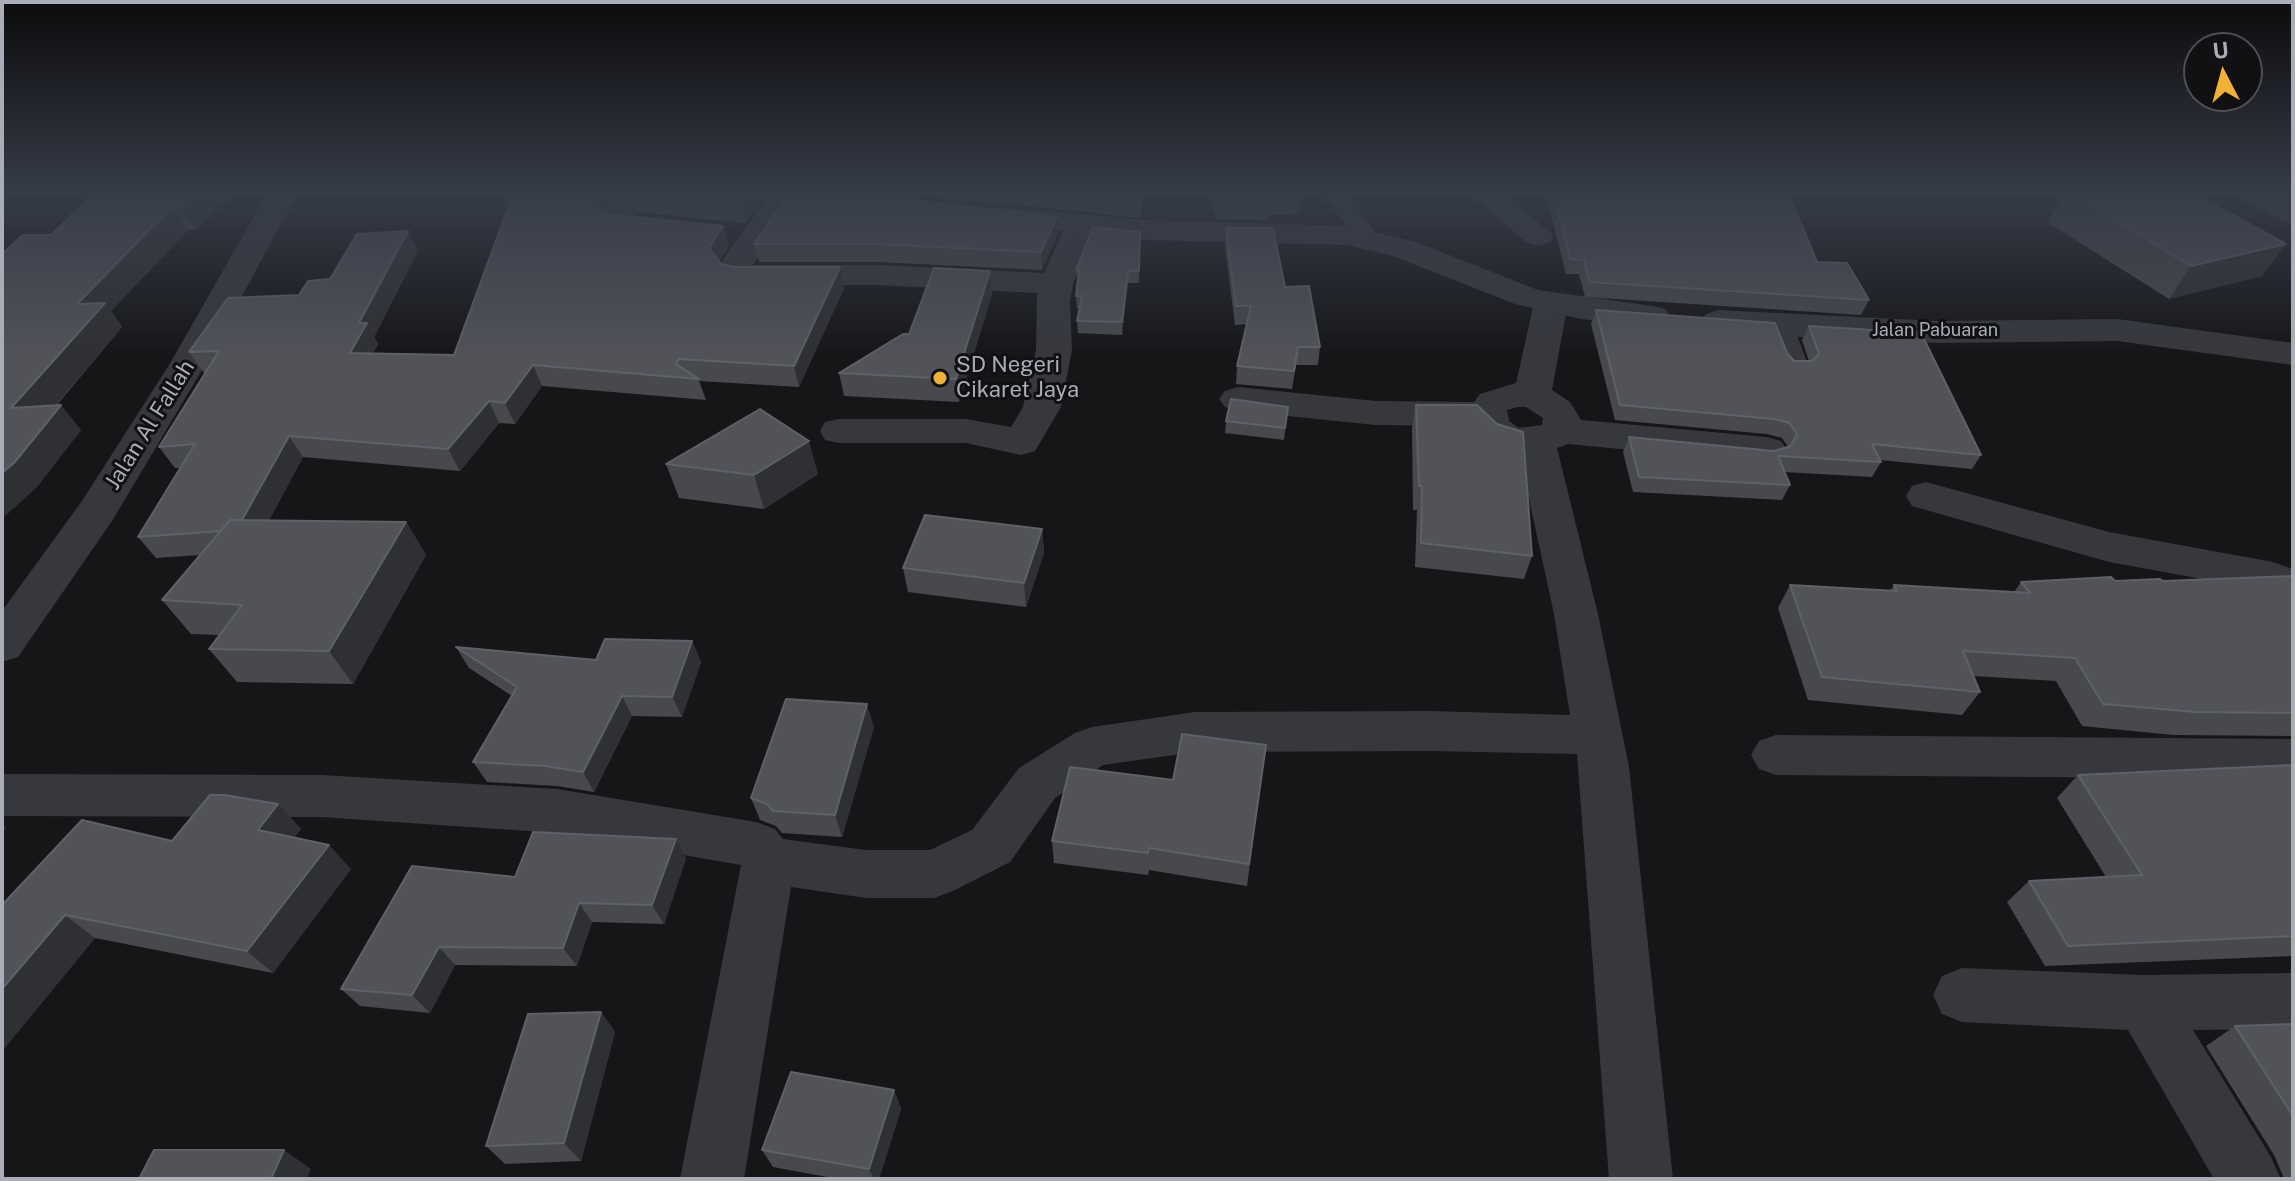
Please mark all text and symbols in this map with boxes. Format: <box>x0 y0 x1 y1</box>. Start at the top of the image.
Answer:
north arrow <box>2183 32 2263 112</box>
text: U <box>2211 36 2230 64</box>
street label: Jalan Pabuaran <box>1872 319 1998 341</box>
place label: SD Negeri Cikaret Jaya <box>956 352 1079 404</box>
street label: Jalan Al Fallah <box>100 355 200 495</box>
marker: SD Negeri Cikaret Jaya <box>931 369 949 387</box>

